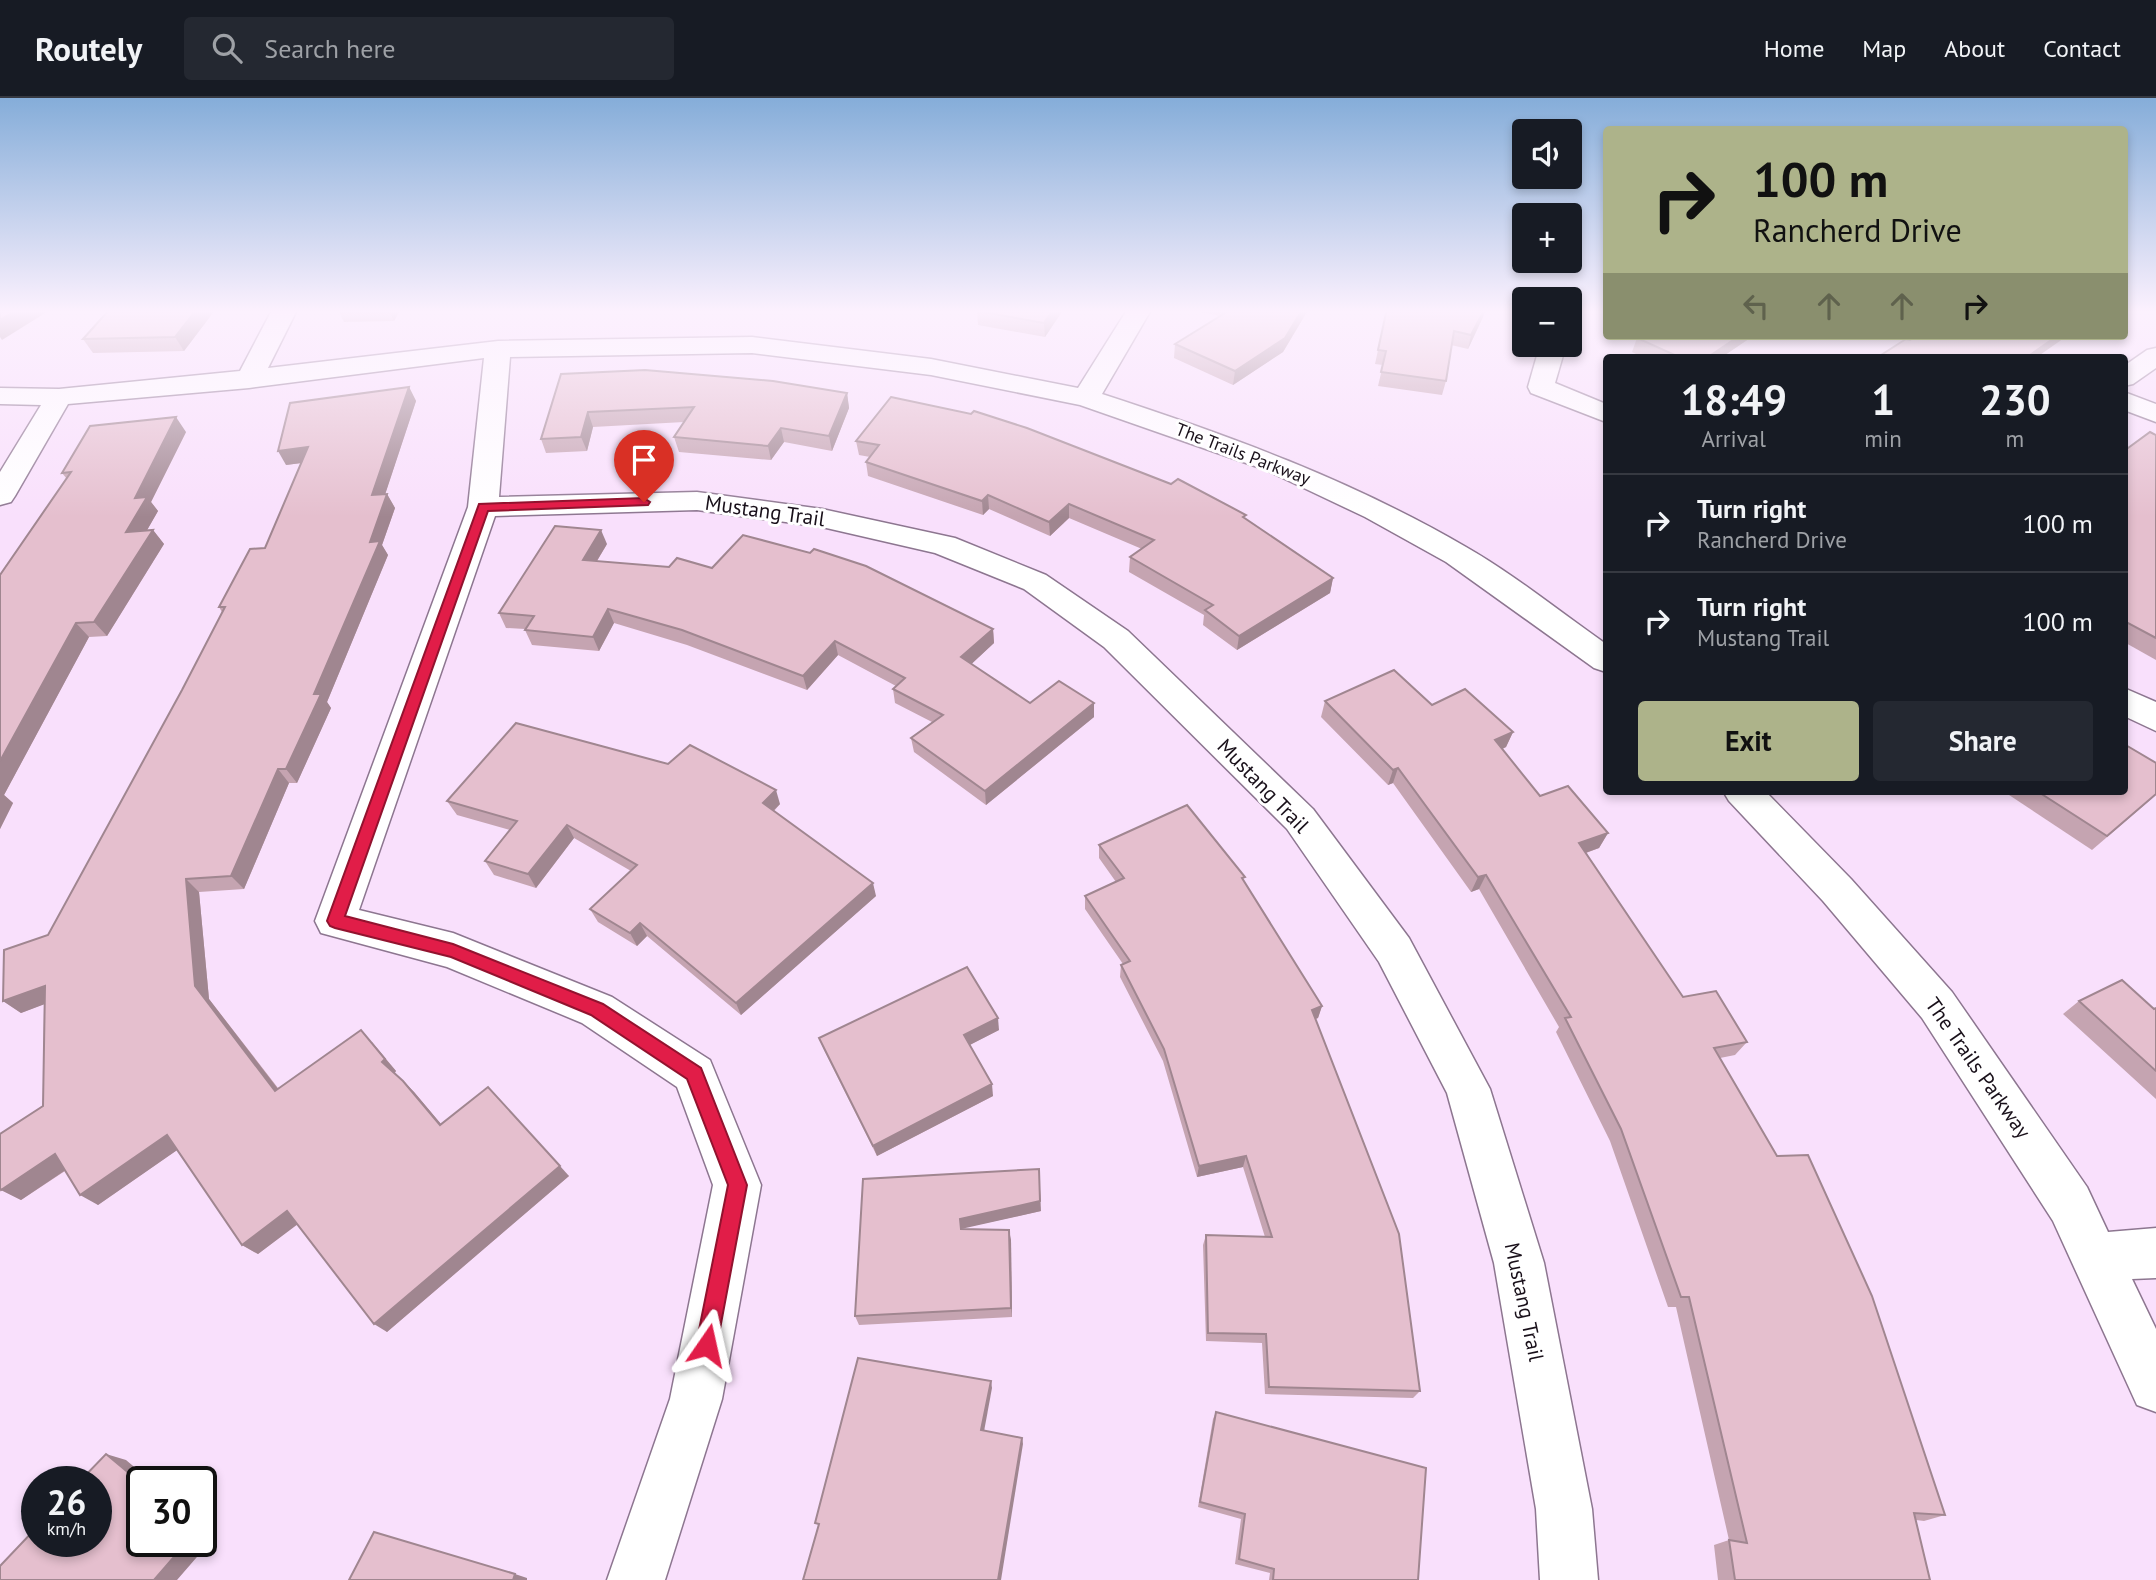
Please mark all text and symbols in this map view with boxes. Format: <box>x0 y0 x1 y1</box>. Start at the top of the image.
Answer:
search box <box>184 17 674 80</box>
text: Routely <box>35 27 142 70</box>
icon: search <box>208 29 246 67</box>
text: Search here <box>264 32 395 65</box>
text: Home <box>1764 33 1824 64</box>
text: Map <box>1862 33 1906 64</box>
text: About <box>1944 33 2005 64</box>
text: Contact <box>2043 33 2121 64</box>
map controls <box>1512 119 1582 357</box>
button: sound <box>1512 119 1582 189</box>
text: 100 m <box>1753 147 1888 211</box>
icon: right <box>1638 154 1729 245</box>
button: + <box>1512 203 1582 273</box>
text: Rancherd Drive <box>1753 209 1962 251</box>
button: − <box>1512 287 1582 357</box>
icon: left <box>1737 287 1775 325</box>
icon: ahead <box>1810 287 1848 325</box>
icon: ahead <box>1883 287 1921 325</box>
icon: right <box>1956 287 1994 325</box>
text: 18:49 <box>1680 372 1787 427</box>
text: 1 <box>1871 372 1895 427</box>
text: 230 <box>1979 372 2051 427</box>
street label: The Trails Parkway <box>1173 417 1314 490</box>
text: Arrival <box>1701 424 1766 453</box>
text: min <box>1864 424 1902 453</box>
text: m <box>2006 424 2024 453</box>
pin <box>614 430 674 502</box>
icon: arrive <box>625 441 663 479</box>
street label: Mustang Trail <box>703 489 827 532</box>
text: Turn right <box>1697 492 1806 525</box>
icon: right <box>1638 504 1676 542</box>
text: 100 m <box>2022 507 2093 540</box>
text: Rancherd Drive <box>1697 525 1847 554</box>
text: Turn right <box>1697 590 1806 623</box>
icon: right <box>1638 602 1676 640</box>
text: 100 m <box>2022 605 2093 638</box>
text: Mustang Trail <box>1697 623 1829 652</box>
button: Exit <box>1638 701 1859 781</box>
button: Share <box>1873 701 2093 781</box>
street label: Mustang Trail <box>1212 733 1315 838</box>
street label: The Trails Parkway <box>1920 992 2037 1144</box>
street label: Mustang Trail <box>1499 1240 1550 1364</box>
position arrow <box>670 1308 744 1382</box>
speed limit sign: 30 <box>126 1466 217 1557</box>
text: 26 <box>47 1479 86 1525</box>
text: km/h <box>47 1517 86 1540</box>

